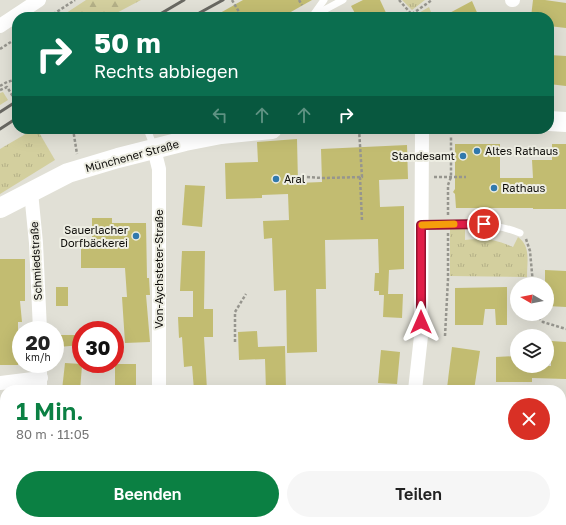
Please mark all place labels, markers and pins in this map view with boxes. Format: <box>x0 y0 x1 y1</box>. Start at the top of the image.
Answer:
place label: Altes Rathaus <box>485 144 558 157</box>
marker: Altes Rathaus <box>472 146 482 156</box>
place label: Standesamt <box>392 149 455 162</box>
marker: Standesamt <box>458 151 468 161</box>
place label: Aral <box>284 172 306 185</box>
marker: Aral <box>271 174 281 184</box>
place label: Rathaus <box>502 181 546 194</box>
marker: Rathaus <box>489 183 499 193</box>
pin <box>467 207 501 241</box>
place label: Sauerlacher Dorfbäckerei <box>60 223 129 249</box>
marker: Sauerlacher Dorfbäckerei <box>131 231 141 241</box>

